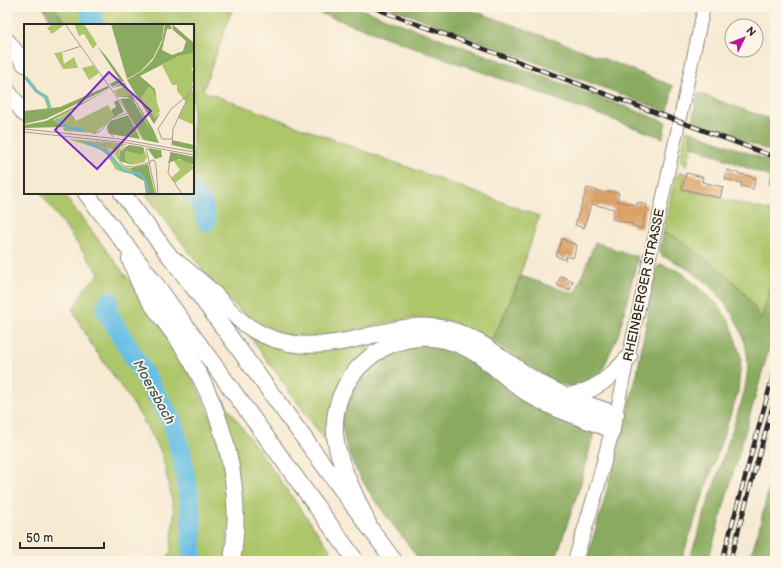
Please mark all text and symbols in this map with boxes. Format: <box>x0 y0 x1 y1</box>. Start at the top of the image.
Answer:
north arrow <box>724 18 764 58</box>
inset map <box>24 24 194 194</box>
text: N <box>743 24 759 39</box>
street label: RHEINBERGER STRASSE <box>620 207 668 363</box>
water label: Moersbach <box>129 357 179 428</box>
scale bar <box>20 524 104 550</box>
text: 50 m <box>26 531 53 546</box>

